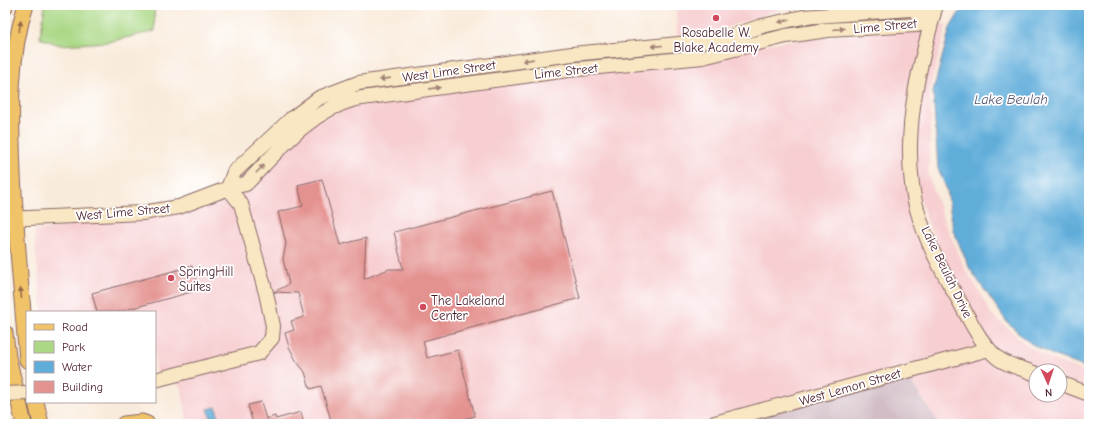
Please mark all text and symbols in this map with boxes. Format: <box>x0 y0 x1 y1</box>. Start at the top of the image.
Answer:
marker: Rosabelle W. Blake Academy <box>711 13 721 23</box>
street label: Lime Street <box>853 16 919 36</box>
one-way arrow <box>778 18 790 24</box>
one-way arrow <box>18 20 24 32</box>
place label: Rosabelle W. Blake Academy <box>674 25 759 55</box>
one-way arrow <box>833 26 845 33</box>
one-way arrow <box>651 43 663 49</box>
street label: West Lime Street <box>401 57 498 85</box>
one-way arrow <box>522 57 534 63</box>
street label: Lime Street <box>534 60 600 82</box>
one-way arrow <box>379 76 391 83</box>
one-way arrow <box>428 85 441 91</box>
water label: Lake Beulah <box>974 91 1048 108</box>
one-way arrow <box>255 164 265 174</box>
street label: West Lime Street <box>76 200 172 224</box>
street label: Lake Beulah Drive <box>918 224 976 321</box>
place label: SpringHill Suites <box>179 264 233 294</box>
marker: SpringHill Suites <box>166 273 176 283</box>
one-way arrow <box>18 287 25 299</box>
place label: The Lakeland Center <box>431 293 505 323</box>
marker: The Lakeland Center <box>418 302 428 312</box>
legend <box>26 311 156 403</box>
text: Road <box>62 320 88 334</box>
text: Park <box>62 340 85 354</box>
text: Water <box>62 360 92 374</box>
north arrow <box>1028 363 1068 403</box>
street label: West Lemon Street <box>798 365 904 409</box>
text: Building <box>62 380 103 394</box>
text: N <box>1045 386 1052 399</box>

